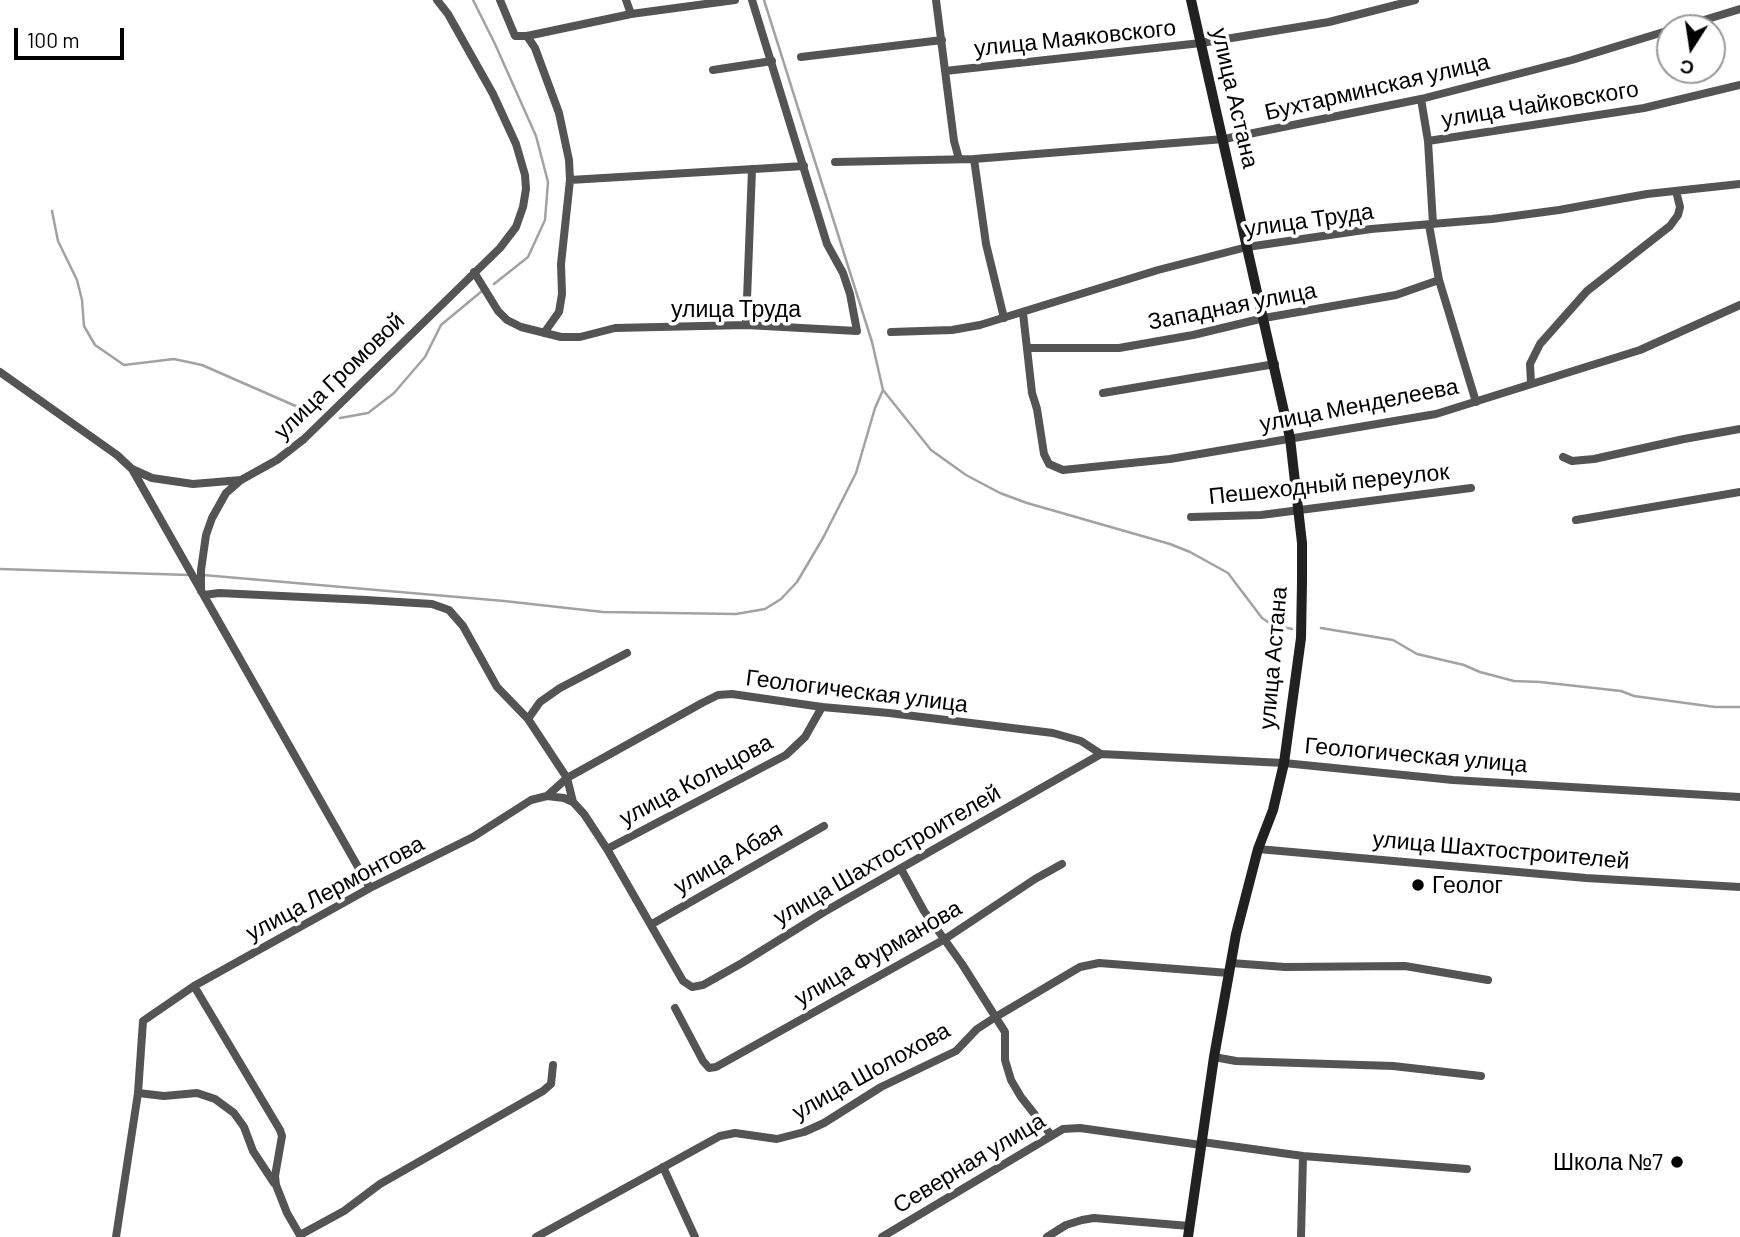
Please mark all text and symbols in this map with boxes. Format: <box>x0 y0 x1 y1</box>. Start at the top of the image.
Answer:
scale bar <box>18 14 128 58</box>
street label: улица Маяковского <box>973 14 1177 62</box>
north arrow <box>1656 14 1726 84</box>
street label: улица Астана <box>1205 25 1265 171</box>
text: 100 m <box>27 27 80 52</box>
street label: Бухтарминская улица <box>1262 48 1492 126</box>
text: С <box>1678 55 1696 81</box>
street label: улица Чайковского <box>1439 75 1641 133</box>
street label: улица Труда <box>1243 197 1375 243</box>
street label: Западная улица <box>1145 276 1319 336</box>
street label: улица Труда <box>671 295 801 323</box>
street label: улица Громовой <box>268 307 410 445</box>
street label: улица Менделеева <box>1257 372 1461 438</box>
street label: Пешеходный переулок <box>1207 458 1451 510</box>
street label: улица Астана <box>1253 585 1293 731</box>
street label: Геологическая улица <box>744 664 970 718</box>
street label: улица Кольцова <box>615 728 777 832</box>
street label: Геологическая улица <box>1303 732 1529 778</box>
street label: улица Шахтостроителей <box>768 779 1006 931</box>
street label: улица Абая <box>669 816 787 900</box>
street label: улица Шахтостроителей <box>1371 825 1631 875</box>
street label: улица Лермонтова <box>241 829 429 947</box>
place label: Геолог <box>1432 871 1503 899</box>
marker: Геолог <box>1410 877 1426 893</box>
street label: улица Фурманова <box>790 894 966 1012</box>
street label: улица Шолохова <box>787 1016 955 1126</box>
street label: Северная улица <box>888 1107 1050 1219</box>
place label: Школа №7 <box>1553 1148 1663 1176</box>
marker: Школа №7 <box>1669 1154 1685 1170</box>

